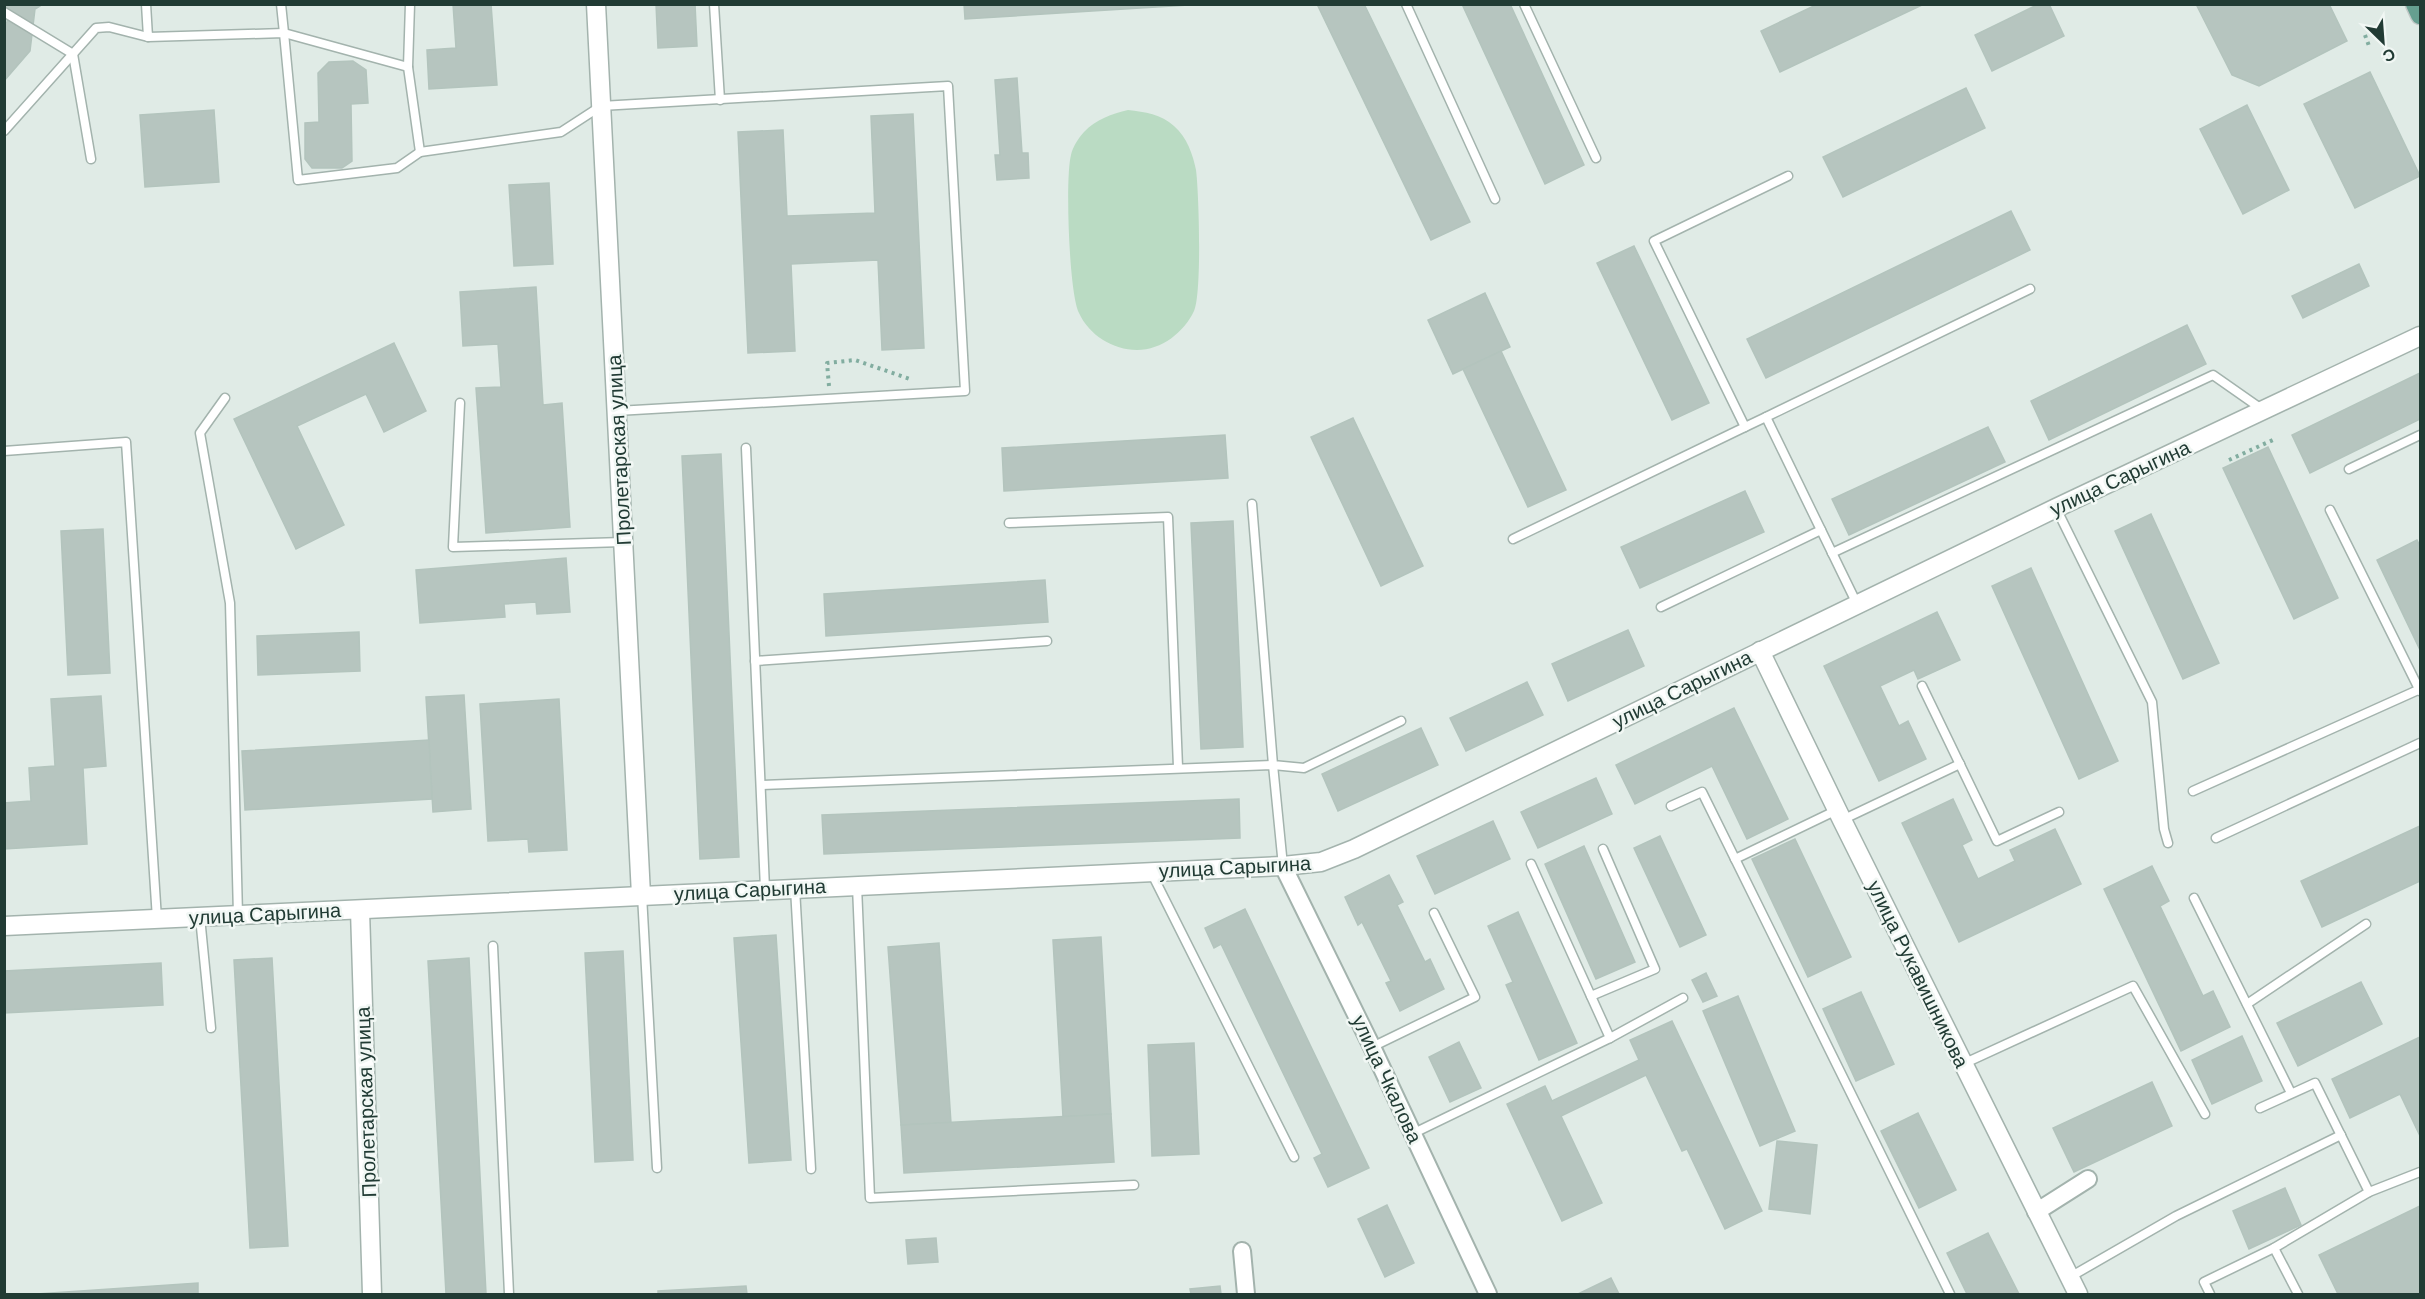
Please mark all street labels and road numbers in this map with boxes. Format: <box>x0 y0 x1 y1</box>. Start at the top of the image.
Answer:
street label: Пролетарская улица <box>601 353 637 546</box>
street label: улица Сарыгина <box>2046 434 2195 522</box>
street label: улица Сарыгина <box>1608 644 1757 734</box>
street label: улица Сарыгина <box>1158 850 1313 884</box>
street label: улица Сарыгина <box>673 873 828 907</box>
street label: улица Рукавишникова <box>1861 876 1975 1073</box>
street label: улица Сарыгина <box>188 897 343 931</box>
street label: Пролетарская улица <box>350 1005 382 1198</box>
street label: улица Чкалова <box>1346 1011 1428 1148</box>

